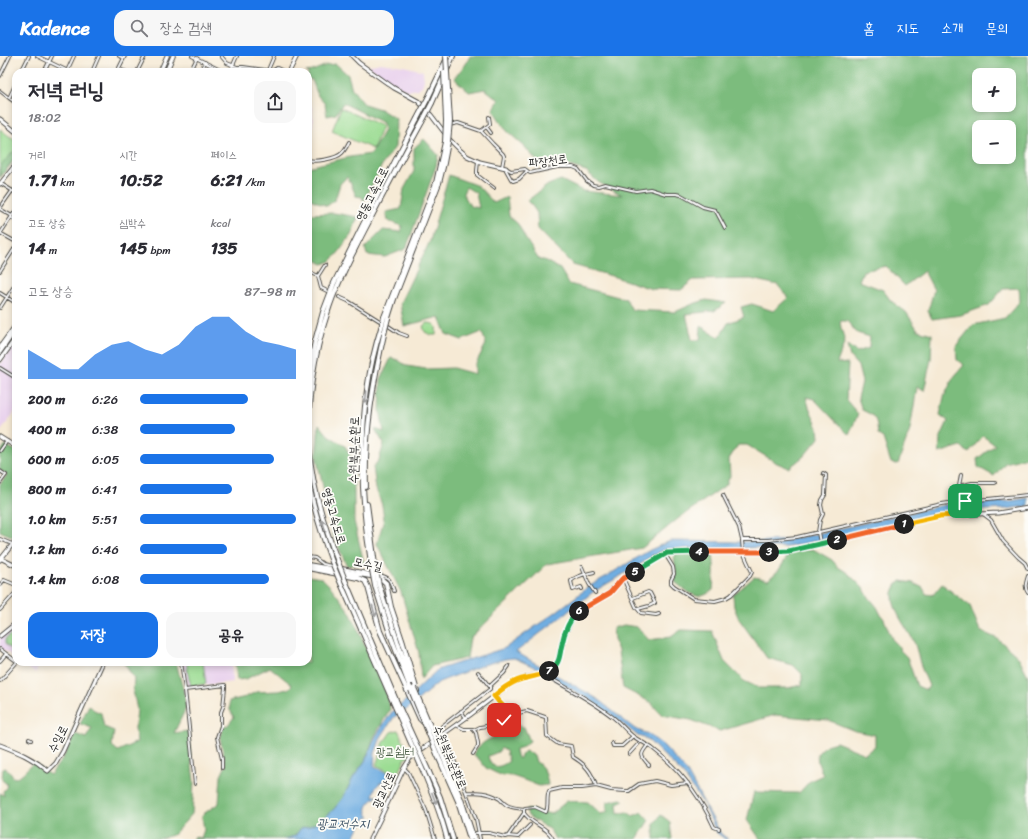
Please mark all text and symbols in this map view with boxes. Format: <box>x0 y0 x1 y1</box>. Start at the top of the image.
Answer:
search box <box>114 10 394 46</box>
text: Kadence <box>20 12 90 45</box>
text: 장소 검색 <box>160 15 212 41</box>
text: 홈 <box>863 16 874 41</box>
text: 지도 <box>896 16 919 41</box>
text: 소개 <box>941 16 963 41</box>
text: 문의 <box>985 16 1008 41</box>
icon: search <box>128 17 150 39</box>
map controls <box>972 68 1016 164</box>
button: + <box>972 68 1016 112</box>
text: 저녁 러닝 <box>28 71 105 110</box>
button: share <box>254 81 296 123</box>
text: 18:02 <box>28 106 61 129</box>
button: − <box>972 120 1016 164</box>
text: 거리 <box>28 146 46 165</box>
text: 시간 <box>119 146 137 165</box>
text: 페이스 <box>211 146 237 165</box>
street label: 파장천로 <box>527 148 569 174</box>
street label: 영동고속도로 <box>349 163 395 225</box>
text: 1.71 <box>28 165 57 195</box>
text: 10:52 <box>119 165 163 195</box>
text: 6:21 <box>211 165 243 195</box>
text: km <box>57 173 75 192</box>
text: /km <box>243 173 265 192</box>
text: 고도 상승 <box>28 214 66 233</box>
text: 심박수 <box>119 214 146 233</box>
text: kcal <box>211 214 231 233</box>
text: 14 <box>28 233 46 263</box>
text: 145 <box>119 233 148 263</box>
text: 135 <box>211 233 238 263</box>
text: m <box>46 241 57 260</box>
text: bpm <box>148 241 171 260</box>
text: 고도 상승 <box>28 280 73 303</box>
text: 87–98 m <box>244 280 296 303</box>
text: 200 m <box>28 388 65 411</box>
text: 6:26 <box>92 388 118 411</box>
one-way arrow <box>362 390 370 403</box>
street label: 수원북부순환로 <box>342 416 366 484</box>
text: 400 m <box>28 418 66 441</box>
text: 6:38 <box>92 418 118 441</box>
text: 600 m <box>28 448 65 471</box>
text: 6:05 <box>92 448 119 471</box>
text: 800 m <box>28 478 66 501</box>
text: 6:41 <box>92 478 117 501</box>
pin <box>948 484 982 518</box>
street label: 영동고속도로 <box>315 485 353 547</box>
icon: arrive <box>954 490 976 512</box>
text: 1.0 km <box>28 508 66 531</box>
text: 5:51 <box>92 508 117 531</box>
pin: 1 <box>894 514 914 534</box>
text: 1 <box>902 514 906 533</box>
one-way arrow <box>320 519 328 532</box>
pin: 2 <box>827 530 847 550</box>
text: 2 <box>834 530 840 549</box>
text: 1.2 km <box>28 538 65 561</box>
text: 6:46 <box>92 538 119 561</box>
pin: 4 <box>689 542 709 562</box>
text: 4 <box>696 542 702 561</box>
pin: 3 <box>759 542 779 562</box>
text: 3 <box>766 542 772 561</box>
street label: 모수길 <box>352 550 385 578</box>
pin: 5 <box>625 562 645 582</box>
text: 5 <box>632 562 638 581</box>
text: 1.4 km <box>28 568 66 591</box>
text: 6:08 <box>92 568 119 591</box>
pin: 6 <box>569 601 589 621</box>
text: 6 <box>576 601 582 620</box>
one-way arrow <box>371 604 378 617</box>
button: 저장 <box>28 612 158 658</box>
button: 공유 <box>166 612 296 658</box>
pin: 7 <box>539 661 559 681</box>
text: 7 <box>546 661 552 680</box>
pin <box>487 703 521 737</box>
icon: check <box>493 709 515 731</box>
street label: 수일로 <box>42 721 74 757</box>
street label: 수원북부순환로 <box>427 722 473 792</box>
park label: 광교쉼터 <box>376 741 414 763</box>
street label: 광교산로 <box>366 768 402 812</box>
one-way arrow <box>431 792 439 804</box>
water label: 광교저수지 <box>317 812 371 835</box>

